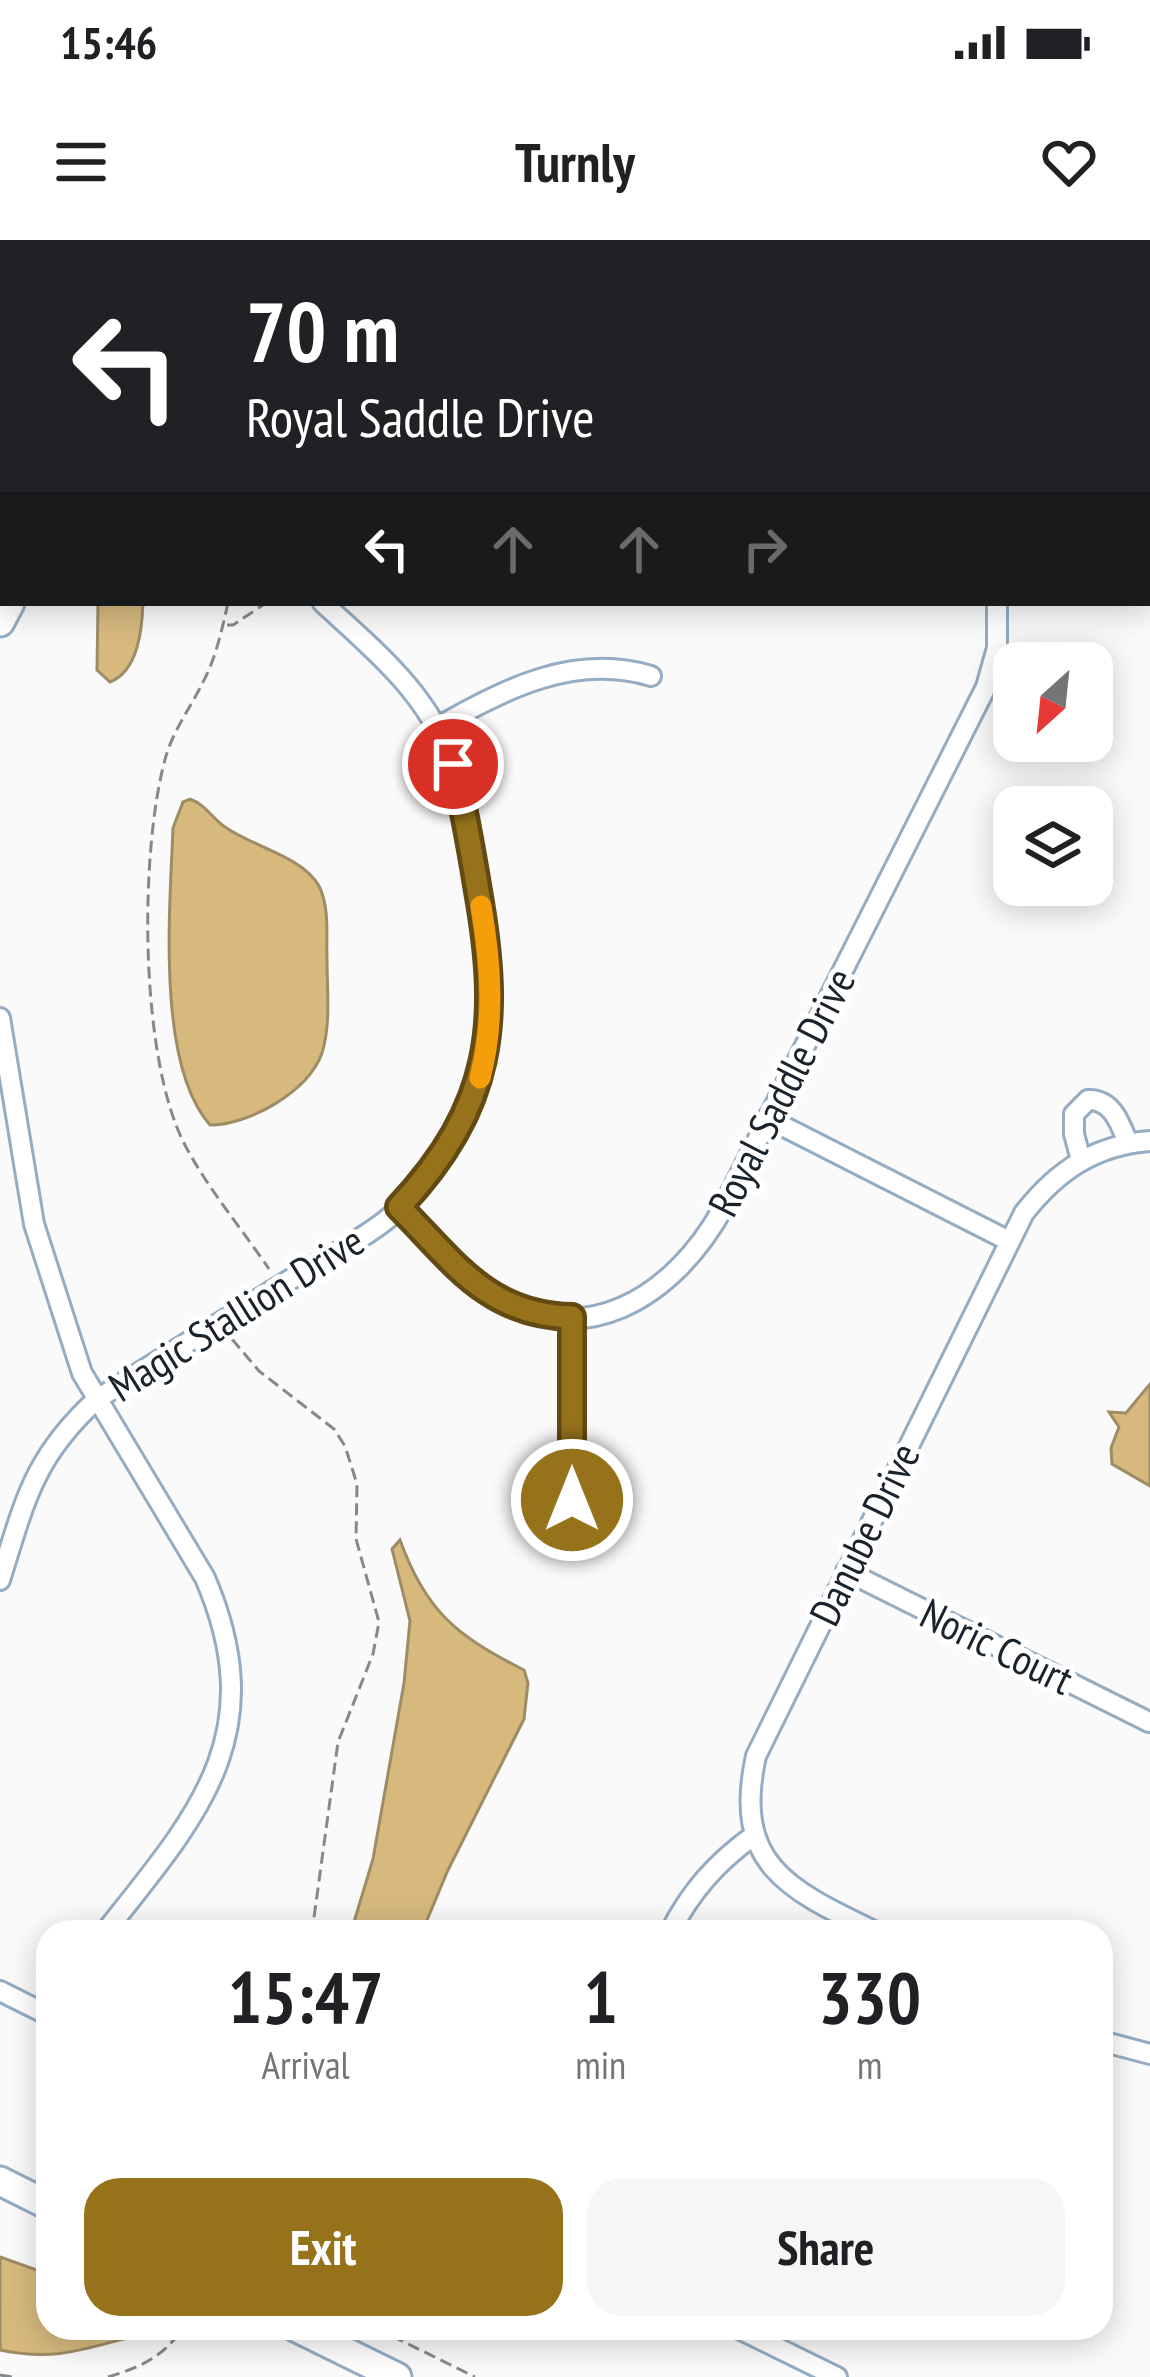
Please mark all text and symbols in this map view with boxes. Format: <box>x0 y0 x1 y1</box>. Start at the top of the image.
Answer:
text: 15:46 <box>60 13 157 71</box>
text: Turnly <box>515 127 635 197</box>
icon: menu <box>48 129 114 195</box>
icon: heart <box>1036 129 1102 195</box>
text: 70 m <box>246 276 399 385</box>
icon: left <box>48 288 204 444</box>
text: Royal Saddle Drive <box>246 382 594 452</box>
icon: left <box>354 516 420 582</box>
icon: ahead <box>480 516 546 582</box>
icon: ahead <box>606 516 672 582</box>
icon: right <box>732 516 798 582</box>
north arrow <box>993 642 1113 762</box>
map controls <box>993 642 1113 906</box>
pin <box>402 713 504 815</box>
icon: arrive <box>420 731 486 797</box>
button: layers <box>993 786 1113 906</box>
street label: Royal Saddle Drive <box>695 959 867 1225</box>
street label: Magic Stallion Drive <box>98 1213 374 1413</box>
street label: Danube Drive <box>796 1434 932 1634</box>
position arrow <box>509 1437 635 1563</box>
street label: Noric Court <box>912 1586 1083 1707</box>
text: 15:47 <box>228 1950 384 2043</box>
text: 1 <box>584 1950 618 2043</box>
text: 330 <box>818 1950 921 2043</box>
text: Arrival <box>262 2039 350 2090</box>
text: min <box>575 2039 626 2090</box>
text: m <box>857 2039 882 2090</box>
button: Exit <box>84 2178 563 2316</box>
button: Share <box>587 2178 1065 2316</box>

